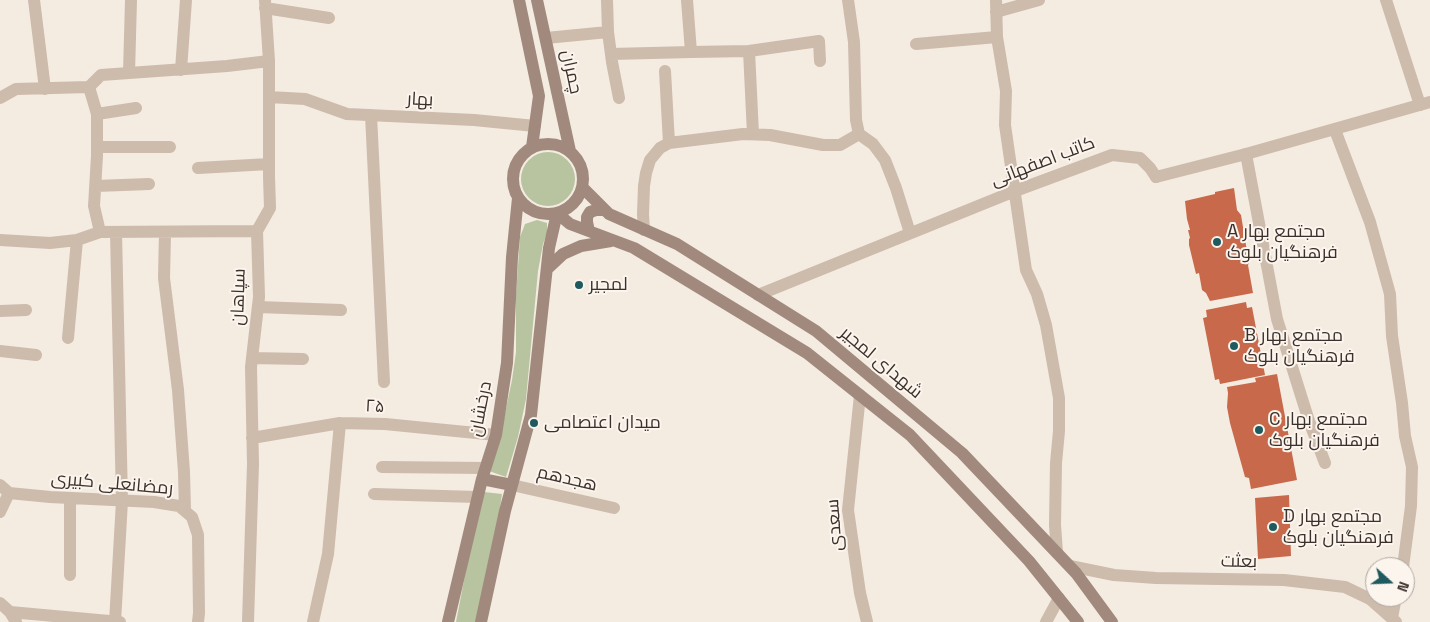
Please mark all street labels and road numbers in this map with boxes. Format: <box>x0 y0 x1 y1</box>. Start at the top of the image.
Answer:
street label: چمران <box>556 48 586 96</box>
street label: بهار <box>406 89 434 111</box>
street label: کاتب اصفهانی <box>988 132 1098 192</box>
street label: سپاهان <box>227 268 251 326</box>
street label: شهدای لمجیر <box>836 322 926 404</box>
street label: درخشان <box>465 379 497 439</box>
street label: ۲۵ <box>365 396 385 418</box>
street label: هجدهم <box>535 462 599 496</box>
street label: رمضانعلی کبیری <box>50 468 174 500</box>
street label: سعدی <box>822 498 848 552</box>
street label: بعثت <box>1221 551 1257 573</box>

